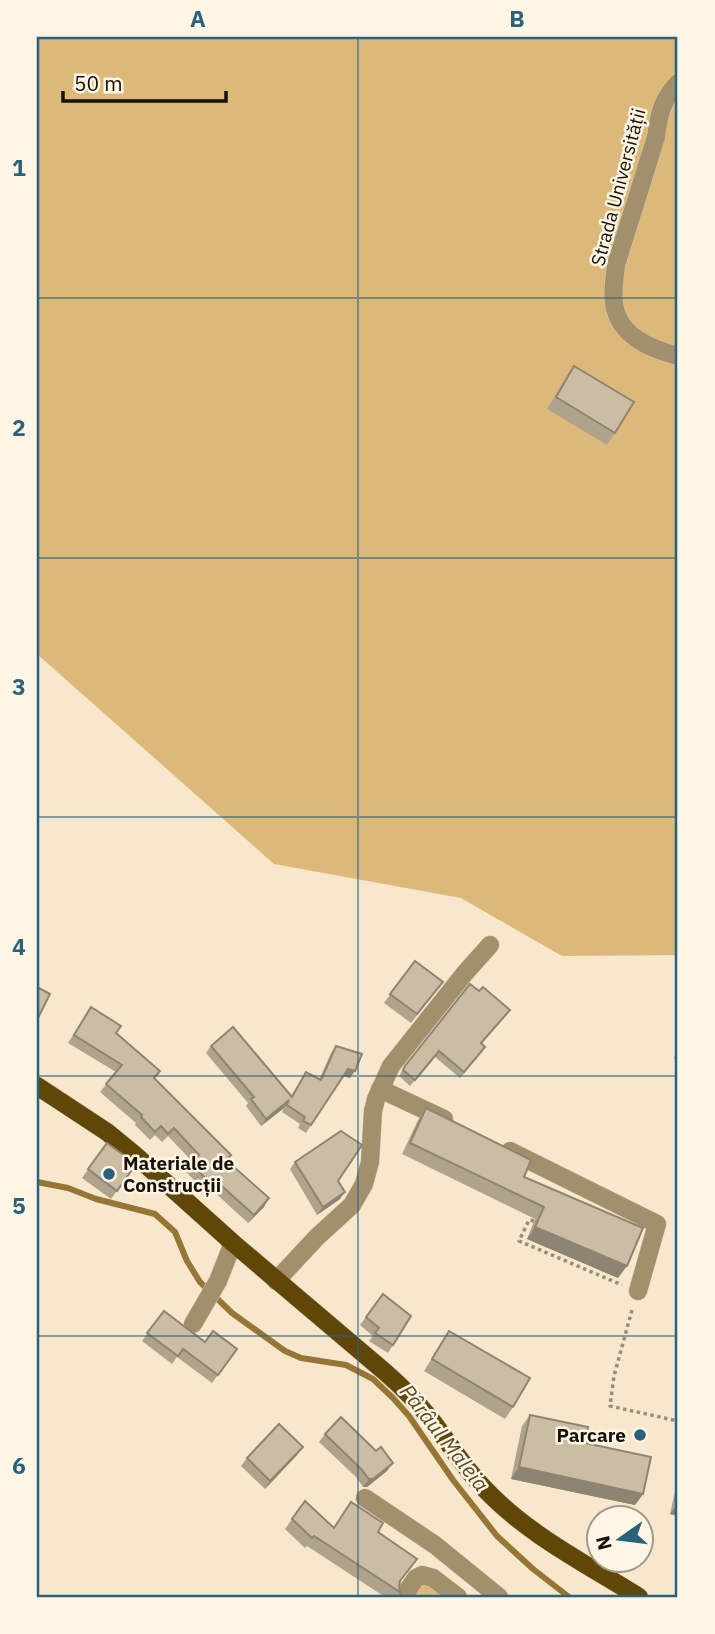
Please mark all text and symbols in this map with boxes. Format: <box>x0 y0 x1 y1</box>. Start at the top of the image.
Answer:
text: A <box>190 3 206 33</box>
text: B <box>509 3 525 33</box>
scale bar <box>63 60 226 104</box>
text: 50 m <box>74 69 123 97</box>
street label: Strada Universității <box>585 105 651 269</box>
text: 1 <box>12 152 26 182</box>
text: 2 <box>12 412 26 442</box>
text: 3 <box>12 671 26 701</box>
text: 4 <box>12 931 26 961</box>
place label: Materiale de Construcții <box>123 1151 234 1197</box>
marker: Materiale de Construcții <box>101 1166 117 1182</box>
text: 5 <box>12 1190 26 1220</box>
water label: Pârâul Maleia <box>394 1378 496 1497</box>
place label: Parcare <box>557 1423 626 1447</box>
marker: Parcare <box>632 1427 648 1443</box>
text: 6 <box>12 1450 26 1480</box>
north arrow <box>586 1504 656 1574</box>
text: N <box>590 1534 617 1553</box>

